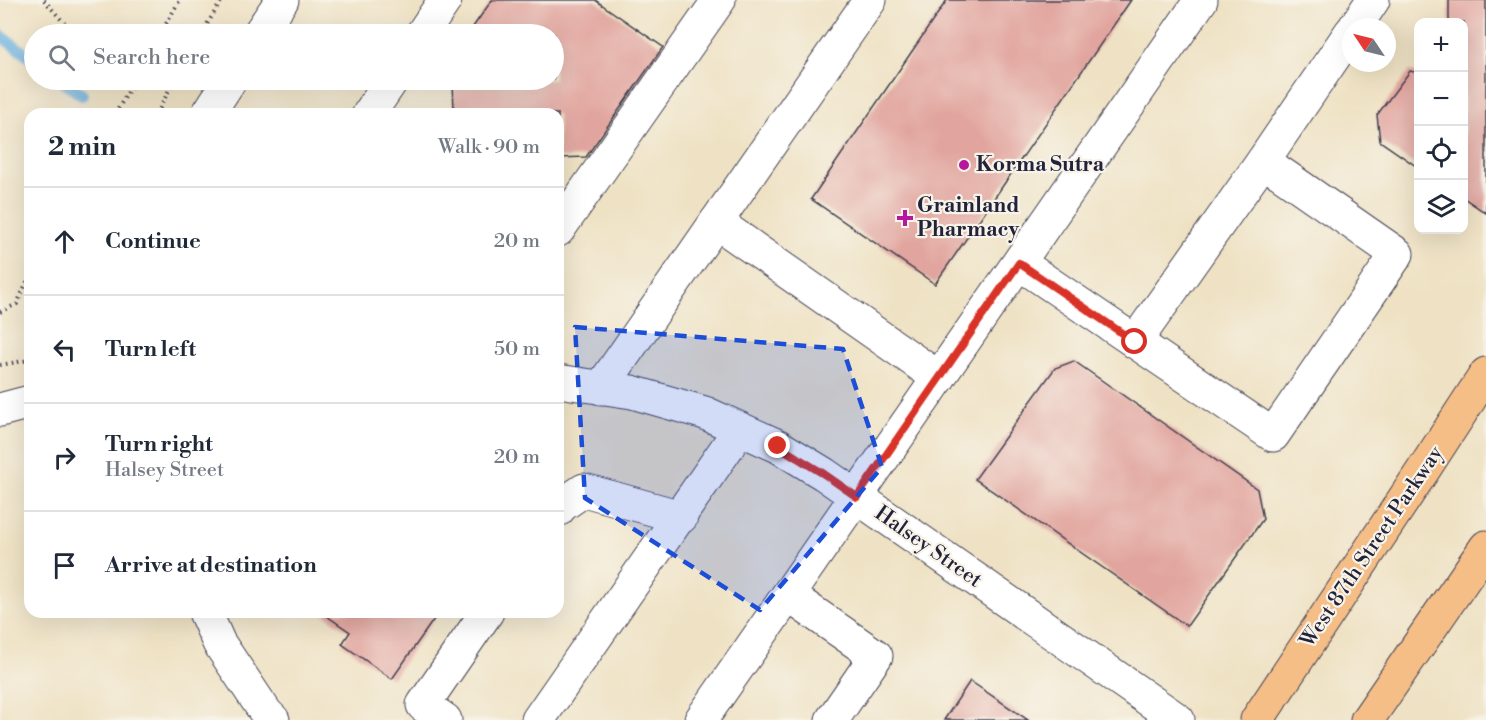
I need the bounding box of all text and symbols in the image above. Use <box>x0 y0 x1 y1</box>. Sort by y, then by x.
north arrow <box>1342 18 1396 72</box>
map controls <box>1414 18 1468 234</box>
button: + <box>1414 18 1468 72</box>
search box <box>24 24 564 90</box>
icon: search <box>45 41 78 74</box>
text: Search here <box>93 44 210 71</box>
button: − <box>1414 72 1468 126</box>
button: locate <box>1414 126 1468 180</box>
text: 2 min <box>48 131 116 163</box>
text: Walk · 90 m <box>438 135 540 160</box>
place label: Korma Sutra <box>976 152 1105 178</box>
marker: Korma Sutra <box>957 158 971 172</box>
button: layers <box>1414 180 1468 234</box>
place label: Grainland Pharmacy <box>917 193 1019 243</box>
marker: Grainland Pharmacy <box>898 211 912 225</box>
icon: ahead <box>48 225 81 258</box>
text: Continue <box>105 228 201 255</box>
text: 20 m <box>494 229 540 254</box>
route start <box>1121 328 1147 354</box>
icon: left <box>48 333 81 366</box>
text: Turn left <box>105 336 196 363</box>
text: 50 m <box>494 337 540 362</box>
text: Turn right <box>105 431 213 458</box>
route end <box>764 432 790 458</box>
icon: right <box>48 441 81 474</box>
street label: West 87th Street Parkway <box>1294 441 1450 654</box>
text: 20 m <box>494 445 540 470</box>
text: Halsey Street <box>105 458 224 483</box>
street label: Halsey Street <box>869 501 987 594</box>
icon: arrive <box>48 549 81 582</box>
text: Arrive at destination <box>105 552 317 579</box>

